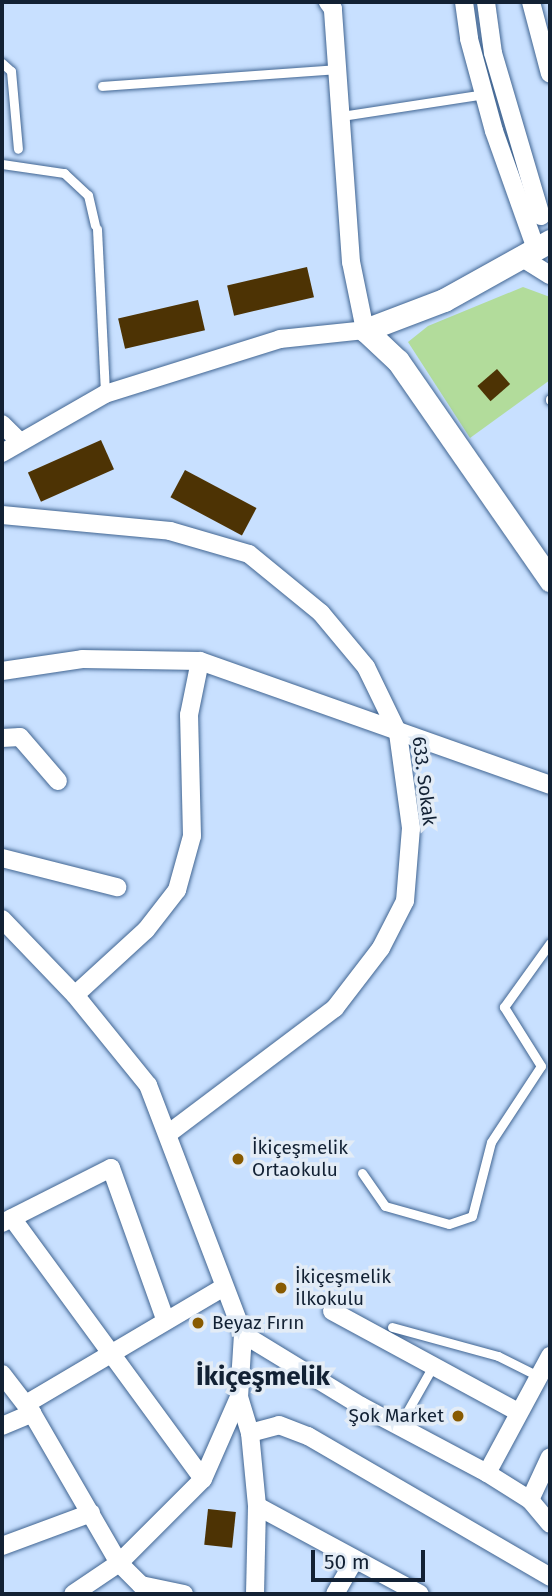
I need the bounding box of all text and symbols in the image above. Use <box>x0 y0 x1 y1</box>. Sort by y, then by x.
street label: 633. Sokak <box>407 735 441 827</box>
place label: İkiçeşmelik Ortaokulu <box>252 1137 348 1181</box>
marker: İkiçeşmelik Ortaokulu <box>230 1151 246 1167</box>
place label: İkiçeşmelik İlkokulu <box>295 1266 391 1310</box>
marker: İkiçeşmelik İlkokulu <box>273 1280 289 1296</box>
place label: Beyaz Fırın <box>212 1312 304 1334</box>
marker: Beyaz Fırın <box>190 1315 206 1331</box>
district label: İkiçeşmelik <box>196 1361 330 1393</box>
place label: Şok Market <box>349 1405 444 1427</box>
marker: Şok Market <box>450 1408 466 1424</box>
scale bar <box>314 1536 428 1580</box>
text: 50 m <box>324 1549 370 1575</box>

